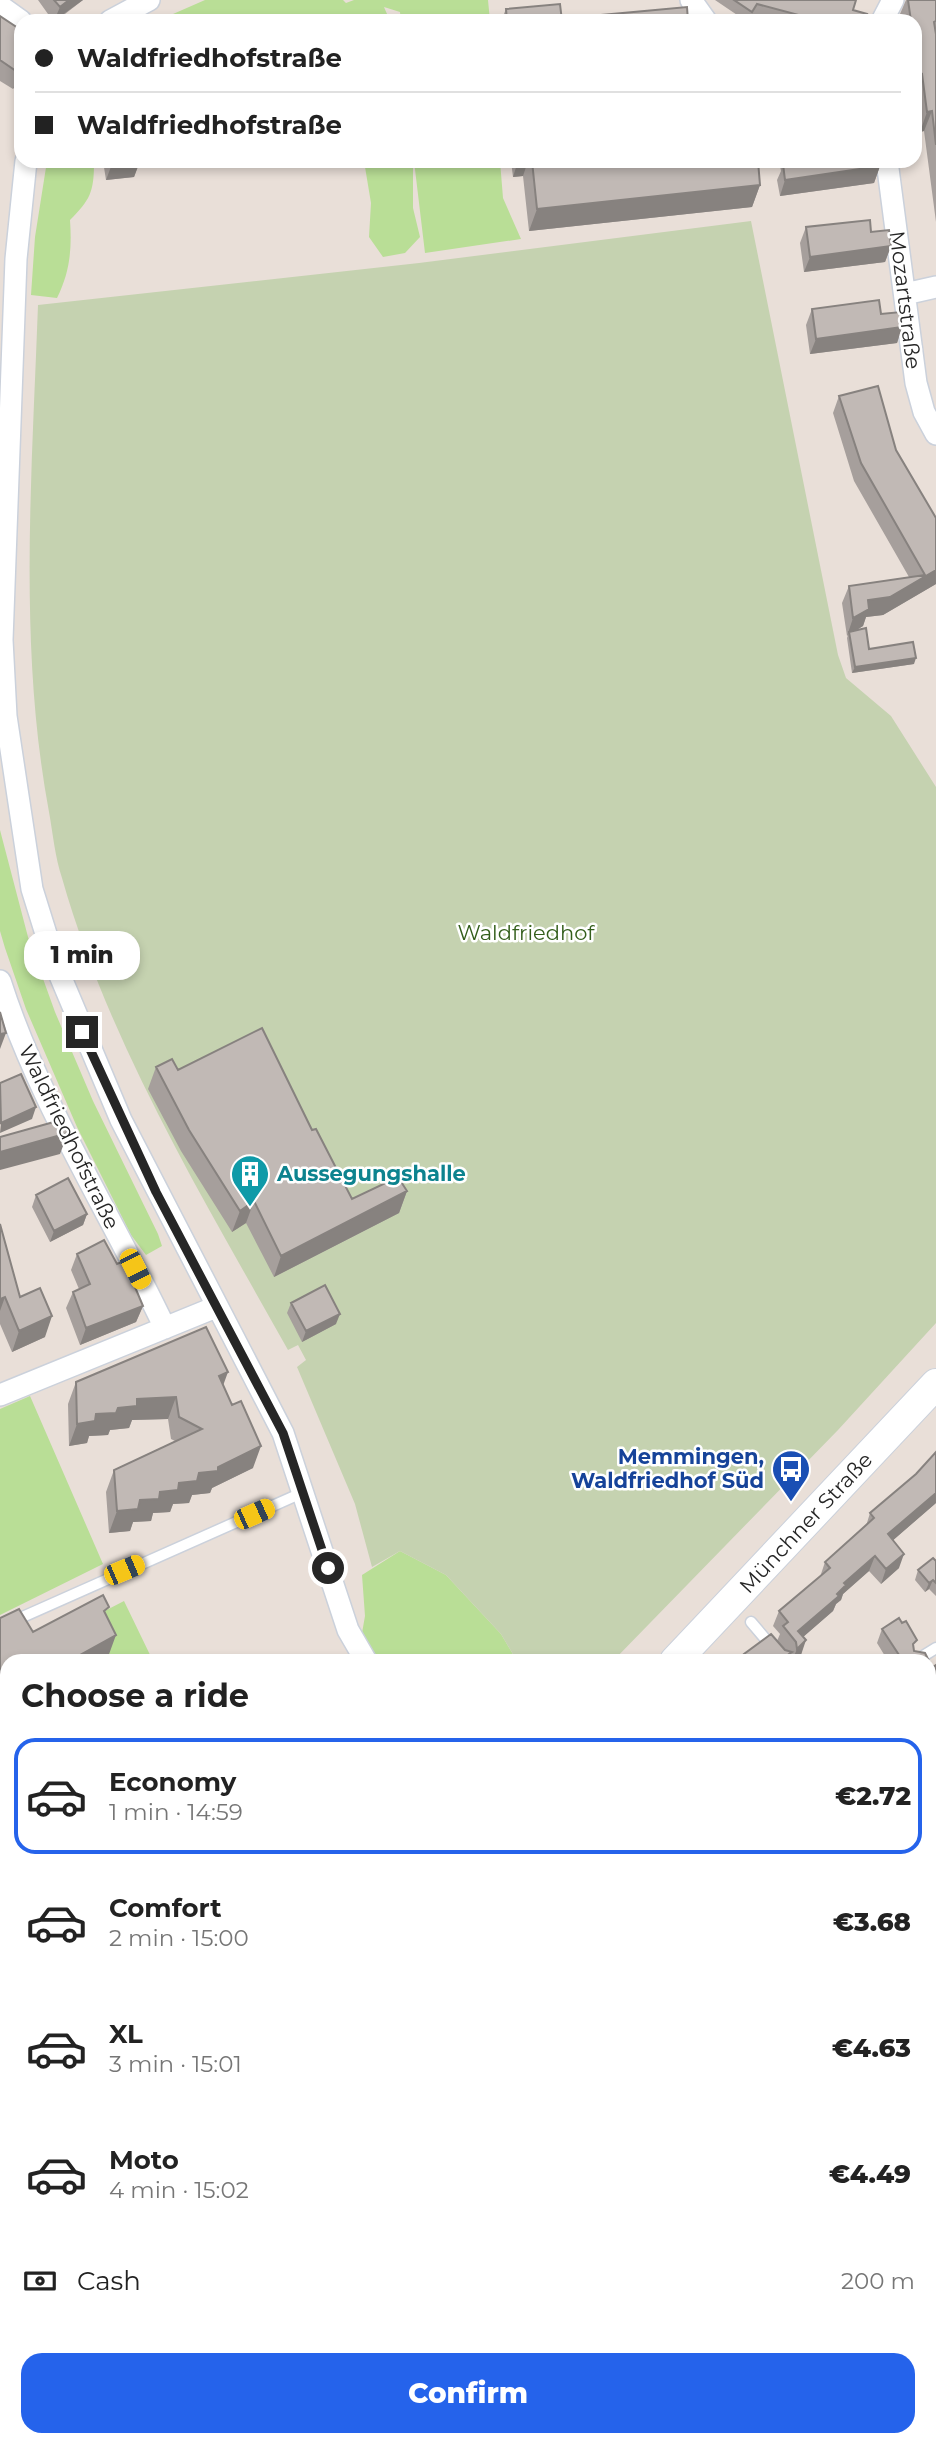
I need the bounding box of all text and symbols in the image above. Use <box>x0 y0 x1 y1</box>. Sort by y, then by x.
text: Waldfriedhofstraße <box>77 42 342 74</box>
text: Waldfriedhofstraße <box>77 109 342 141</box>
street label: Mozartstraße <box>885 229 926 370</box>
park label: Waldfriedhof <box>458 920 595 945</box>
callout: 1 min <box>24 930 140 979</box>
text: 1 min <box>50 941 114 969</box>
route end <box>66 1016 98 1048</box>
street label: Waldfriedhofstraße <box>14 1040 125 1233</box>
building icon: Aussegungshalle <box>229 1153 271 1208</box>
place label: Aussegungshalle <box>276 1161 466 1186</box>
car <box>117 1246 154 1292</box>
place label: Memmingen, Waldfriedhof Süd <box>571 1444 764 1493</box>
street label: Münchner Straße <box>734 1447 877 1598</box>
bus stop icon: Memmingen, Waldfriedhof Süd <box>770 1448 812 1503</box>
car <box>231 1496 278 1532</box>
car <box>101 1552 148 1588</box>
route start <box>312 1552 344 1584</box>
text: Choose a ride <box>21 1676 249 1715</box>
icon: car <box>25 1765 88 1828</box>
text: Economy <box>109 1766 236 1798</box>
text: €2.72 <box>835 1780 911 1812</box>
text: 1 min · 14:59 <box>109 1798 243 1826</box>
icon: car <box>25 1891 88 1954</box>
text: Comfort <box>109 1892 221 1924</box>
text: €3.68 <box>833 1906 911 1938</box>
text: 2 min · 15:00 <box>109 1924 249 1952</box>
icon: car <box>25 2017 88 2080</box>
text: XL <box>109 2018 143 2050</box>
text: €4.63 <box>832 2032 911 2064</box>
text: 3 min · 15:01 <box>109 2050 242 2078</box>
icon: car <box>25 2143 88 2206</box>
text: Moto <box>109 2144 179 2176</box>
text: €4.49 <box>829 2158 911 2190</box>
text: 4 min · 15:02 <box>109 2176 249 2204</box>
icon: cash <box>21 2262 59 2300</box>
text: Cash <box>77 2265 141 2297</box>
text: 200 m <box>841 2267 915 2295</box>
button: Confirm <box>21 2353 915 2433</box>

